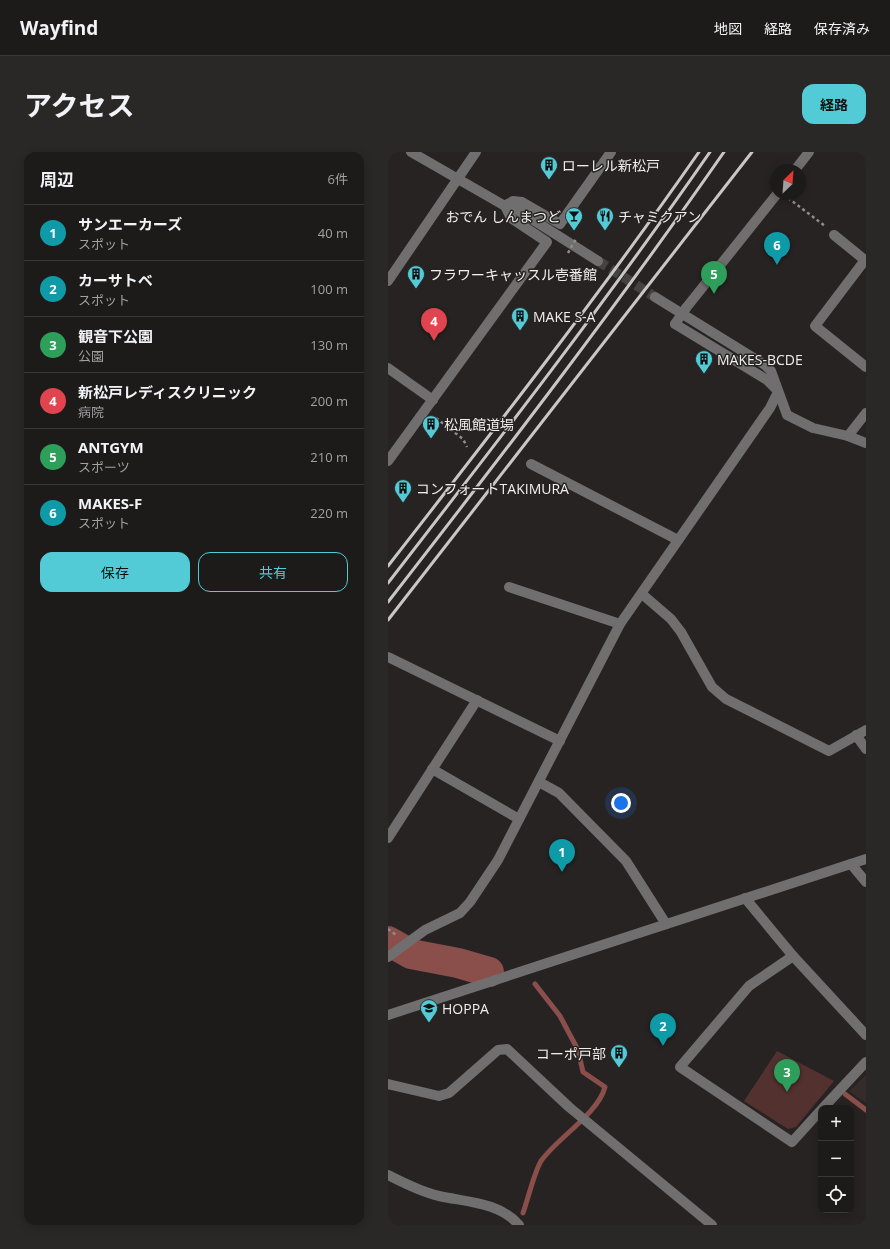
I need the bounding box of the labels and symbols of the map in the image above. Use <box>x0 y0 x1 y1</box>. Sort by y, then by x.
building icon: ローレル新松戸 <box>539 155 559 180</box>
place label: ローレル新松戸 <box>562 156 660 175</box>
north arrow <box>770 164 806 200</box>
bar icon: おでん しんまつど <box>564 206 584 231</box>
restaurant icon: チャミクアン <box>595 206 615 231</box>
place label: おでん しんまつど <box>445 207 561 226</box>
place label: チャミクアン <box>618 207 701 226</box>
pin: 6 <box>764 232 790 265</box>
pin: 5 <box>701 261 727 294</box>
building icon: フラワーキャッスル壱番館 <box>406 264 426 289</box>
place label: フラワーキャッスル壱番館 <box>429 265 597 284</box>
building icon: MAKE S-A <box>510 306 530 331</box>
place label: MAKE S-A <box>533 307 596 326</box>
pin: 4 <box>421 308 447 341</box>
building icon: MAKES-BCDE <box>694 349 714 374</box>
place label: MAKES-BCDE <box>717 350 803 369</box>
building icon: 松風館道場 <box>421 414 441 439</box>
place label: 松風館道場 <box>444 415 514 434</box>
building icon: コンフォートTAKIMURA <box>393 478 413 503</box>
place label: コンフォートTAKIMURA <box>416 479 569 498</box>
your location <box>611 793 631 813</box>
pin: 1 <box>549 839 575 872</box>
school or university icon: HOPPA <box>419 998 439 1023</box>
place label: HOPPA <box>442 999 489 1018</box>
pin: 2 <box>650 1013 676 1046</box>
building icon: コーポ戸部 <box>609 1043 629 1068</box>
place label: コーポ戸部 <box>536 1044 606 1063</box>
pin: 3 <box>774 1059 800 1092</box>

